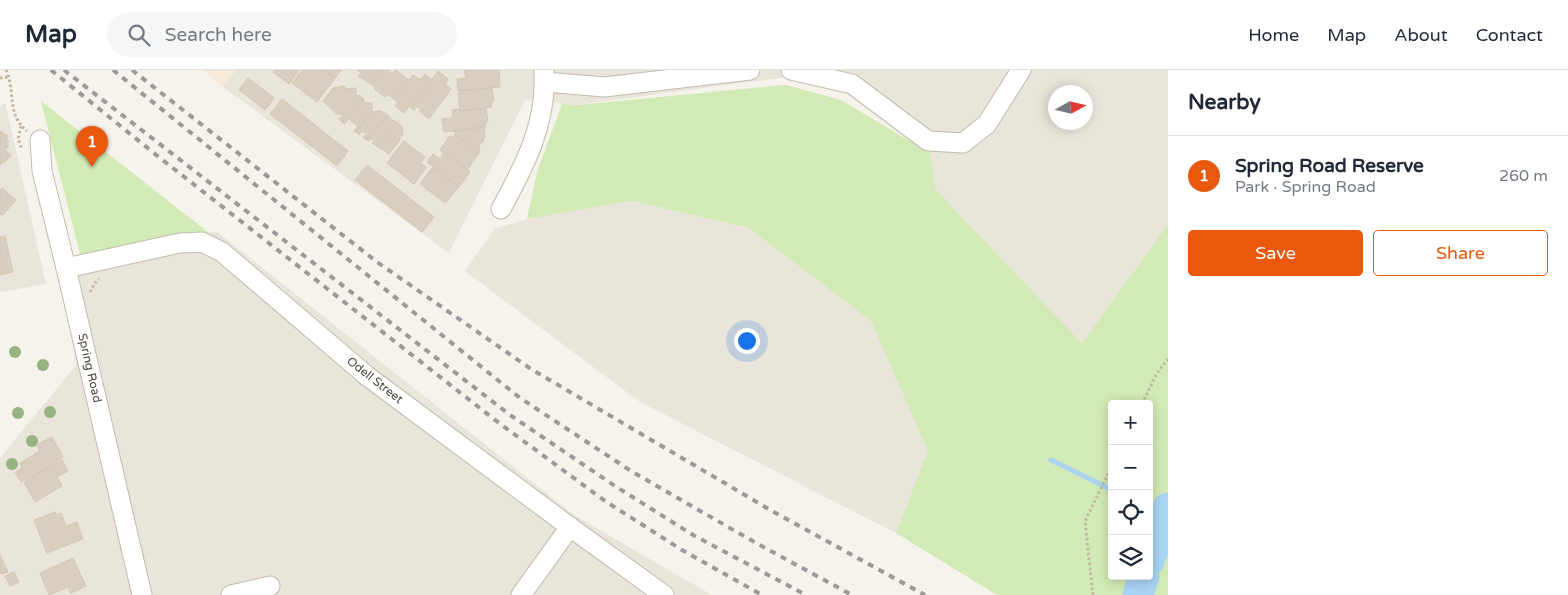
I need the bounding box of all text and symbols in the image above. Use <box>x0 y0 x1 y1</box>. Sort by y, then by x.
search box <box>107 12 457 57</box>
text: Map <box>25 20 77 49</box>
icon: search <box>125 21 153 49</box>
text: Search here <box>165 24 272 46</box>
text: Home <box>1248 24 1299 46</box>
text: Map <box>1327 24 1366 46</box>
text: About <box>1394 24 1448 46</box>
text: Contact <box>1476 24 1543 46</box>
north arrow <box>1048 85 1093 130</box>
text: Nearby <box>1188 90 1261 115</box>
pin: 1 <box>76 126 108 167</box>
text: Spring Road Reserve <box>1235 155 1424 177</box>
text: 1 <box>1199 166 1209 186</box>
text: 260 m <box>1499 166 1548 186</box>
text: Park · Spring Road <box>1235 177 1376 197</box>
button: Save <box>1188 230 1363 276</box>
button: Share <box>1373 230 1548 276</box>
your location <box>734 328 760 354</box>
street label: Spring Road <box>75 332 105 404</box>
street label: Odell Street <box>344 354 406 406</box>
map controls <box>1108 400 1153 580</box>
button: + <box>1108 400 1153 445</box>
button: − <box>1108 445 1153 490</box>
button: locate <box>1108 490 1153 535</box>
button: layers <box>1108 535 1153 580</box>

